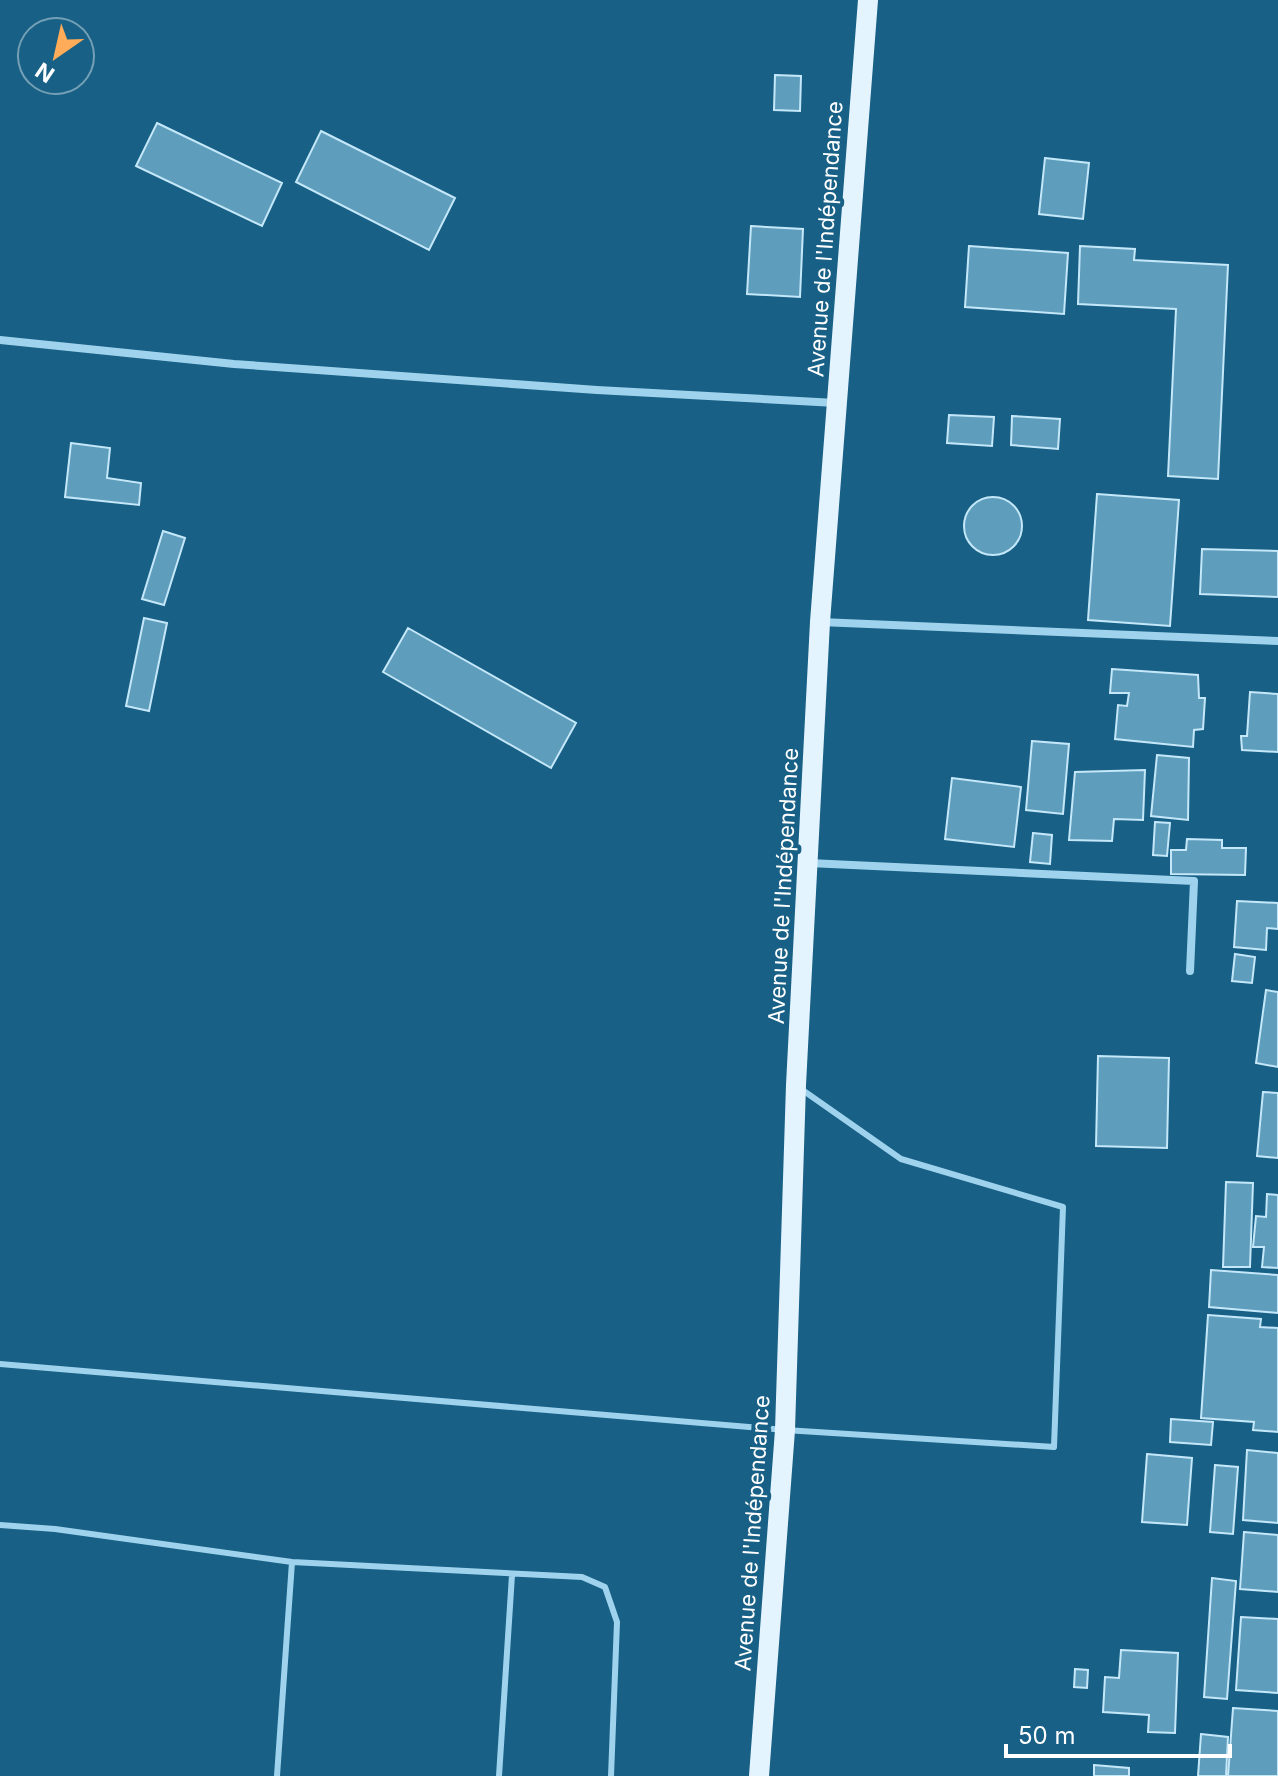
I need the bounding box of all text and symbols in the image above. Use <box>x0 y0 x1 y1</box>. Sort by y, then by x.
north arrow <box>16 16 96 96</box>
text: N <box>31 57 59 88</box>
street label: Avenue de l'Indépendance <box>802 100 848 378</box>
street label: Avenue de l'Indépendance <box>763 747 803 1025</box>
street label: Avenue de l'Indépendance <box>729 1394 775 1672</box>
scale bar <box>1006 1708 1230 1758</box>
text: 50 m <box>1018 1721 1076 1750</box>

